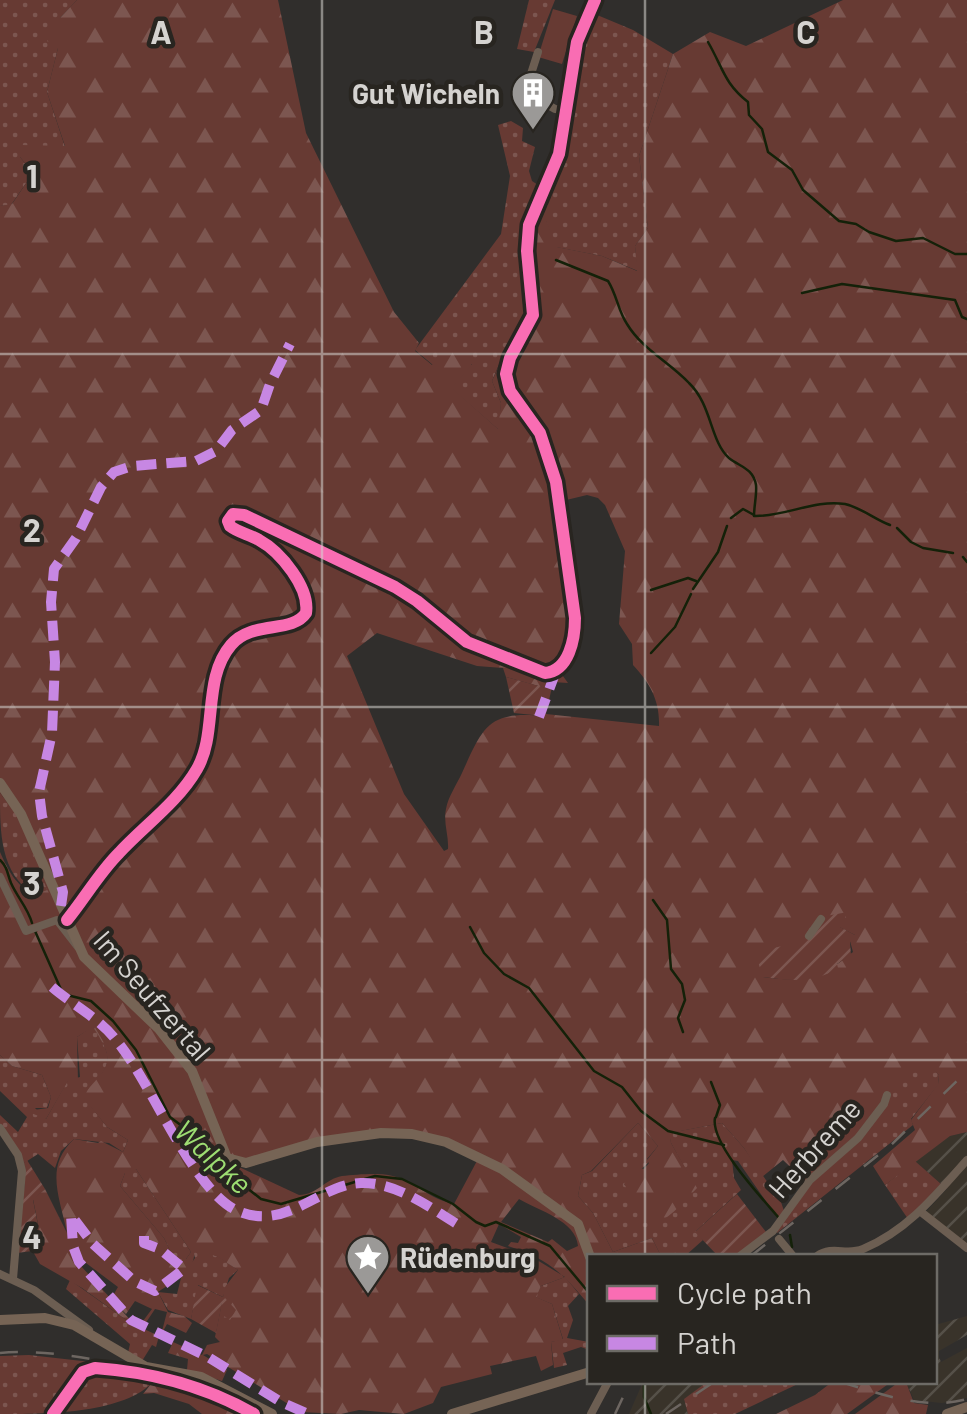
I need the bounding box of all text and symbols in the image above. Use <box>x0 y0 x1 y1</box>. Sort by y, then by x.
text: A <box>150 12 172 50</box>
text: B <box>474 12 494 50</box>
text: C <box>796 12 816 50</box>
building icon: Gut Wicheln <box>510 70 556 131</box>
place label: Gut Wicheln <box>352 76 500 110</box>
text: 1 <box>26 156 38 194</box>
text: 2 <box>23 510 41 548</box>
text: 3 <box>23 863 41 901</box>
street label: Im Seufzertal <box>87 923 219 1067</box>
street label: Herbreme <box>761 1091 867 1205</box>
water label: Walpke <box>168 1111 260 1201</box>
text: 4 <box>22 1217 42 1255</box>
place icon: Rüdenburg <box>345 1234 391 1295</box>
place label: Rüdenburg <box>400 1240 536 1274</box>
legend <box>587 1254 937 1384</box>
text: Cycle path <box>677 1274 812 1310</box>
text: Path <box>677 1324 737 1360</box>

